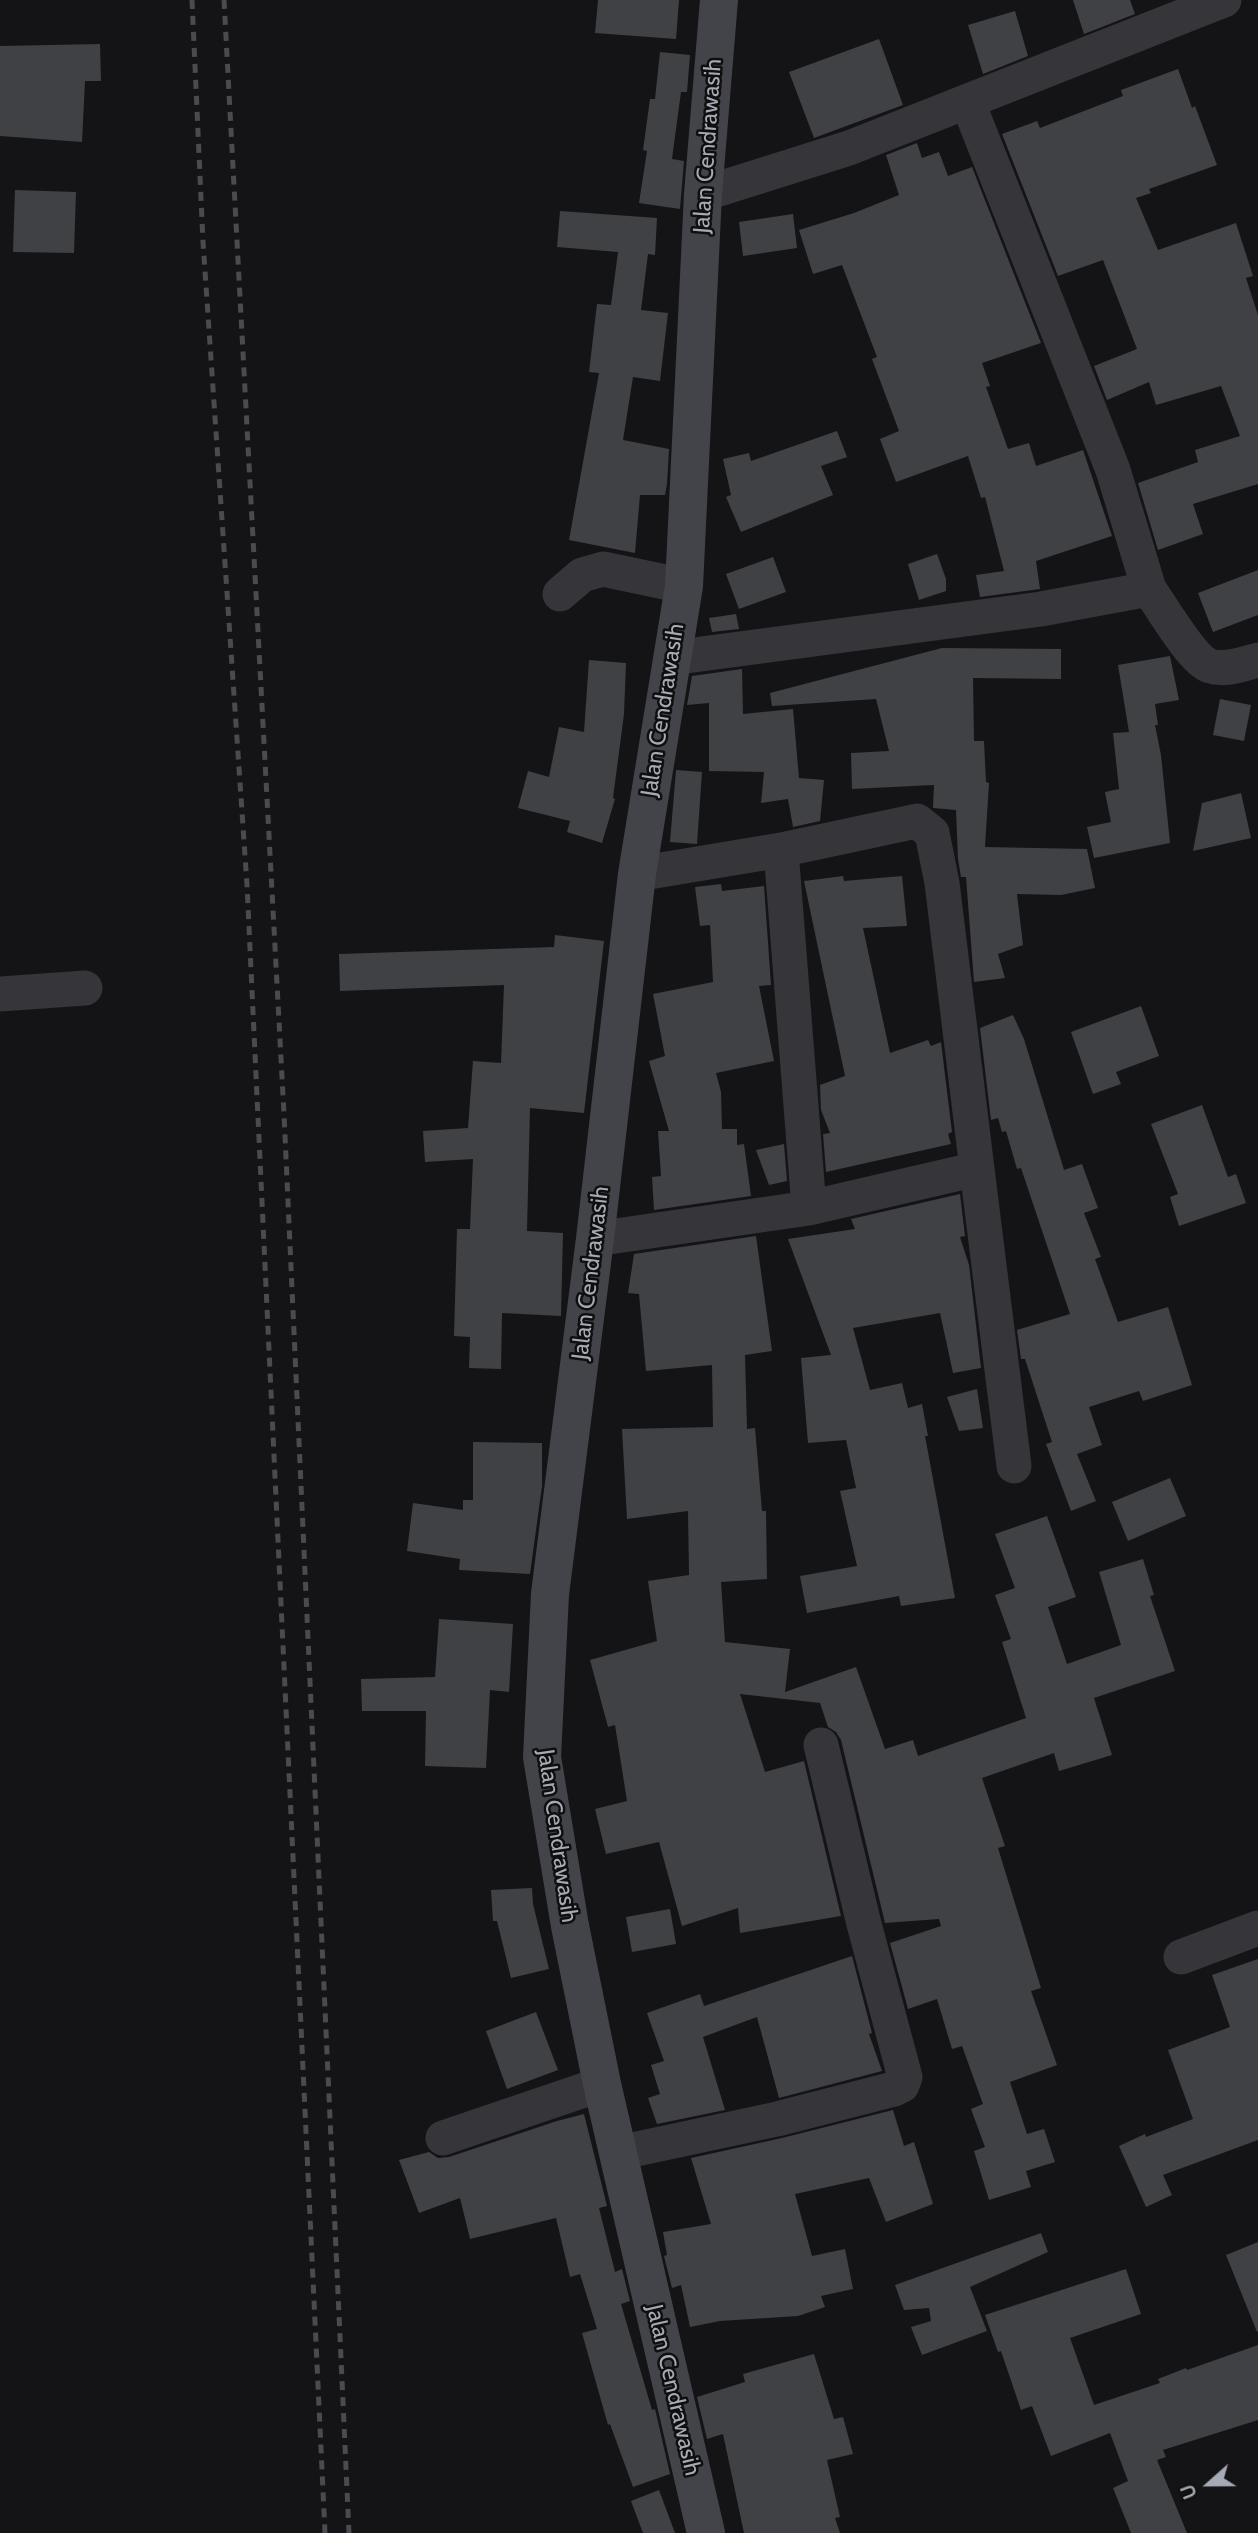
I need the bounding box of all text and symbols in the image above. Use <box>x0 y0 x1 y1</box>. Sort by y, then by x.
street label: Jalan Cendrawasih <box>688 58 728 234</box>
street label: Jalan Cendrawasih <box>636 622 690 798</box>
street label: Jalan Cendrawasih <box>567 1185 615 1361</box>
street label: Jalan Cendrawasih <box>531 1748 583 1924</box>
street label: Jalan Cendrawasih <box>640 2302 706 2478</box>
north arrow <box>1174 2449 1244 2519</box>
text: U <box>1176 2481 1202 2502</box>

